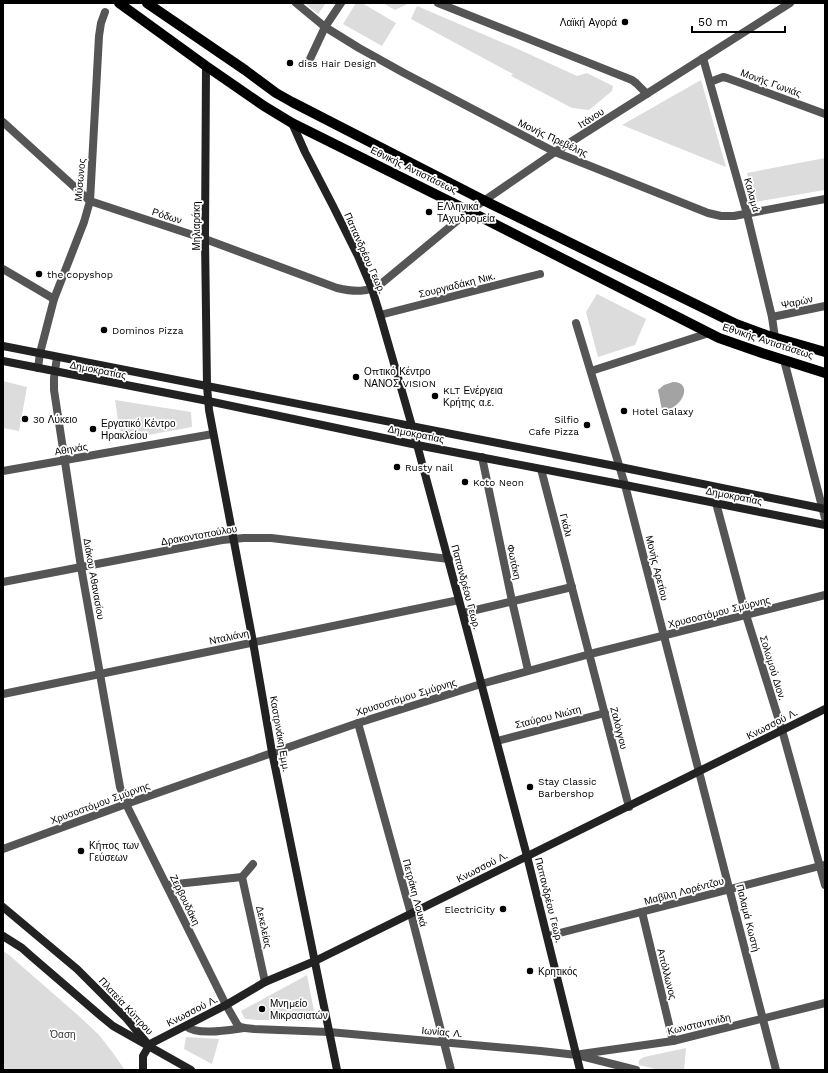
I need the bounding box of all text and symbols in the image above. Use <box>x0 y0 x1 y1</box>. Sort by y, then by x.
scale bar <box>692 8 785 34</box>
text: 50 m <box>698 15 728 29</box>
place label: Λαϊκή Αγορά <box>560 17 617 28</box>
marker: Λαϊκή Αγορά <box>620 17 630 27</box>
marker: diss Hair Design <box>285 58 295 68</box>
place label: diss Hair Design <box>298 58 376 69</box>
street label: Μονής Γωνιάς <box>739 67 803 99</box>
street label: Ιτάνου <box>576 106 606 130</box>
street label: Μονής Πρεβέλης <box>516 117 590 159</box>
street label: Εθνικής Αντιστάσεως <box>369 144 459 196</box>
street label: Μύσωνος <box>73 158 87 202</box>
street label: Καλαμά <box>742 177 762 214</box>
place label: ΕΛληνικά ΤΑχυδρομεία <box>437 201 495 224</box>
street label: Μηλιαράκη <box>191 202 202 250</box>
street label: Ρόδων <box>151 206 183 226</box>
marker: ΕΛληνικά ΤΑχυδρομεία <box>424 207 434 217</box>
street label: Παπανδρέου Γεωρ. <box>342 211 388 295</box>
marker: the copyshop <box>34 269 44 279</box>
place label: the copyshop <box>47 269 113 280</box>
street label: Σουργιαδάκη Νικ. <box>418 270 496 300</box>
street label: Ψαρών <box>780 293 814 311</box>
street label: Εθνικής Αντιστάσεως <box>721 321 815 361</box>
marker: Dominos Pizza <box>99 325 109 335</box>
place label: Dominos Pizza <box>112 325 184 336</box>
street label: Δημοκρατίας <box>69 359 127 381</box>
place label: Οπτικό Κέντρο ΝΑΝΟΣ VISION <box>364 366 436 389</box>
marker: Οπτικό Κέντρο ΝΑΝΟΣ VISION <box>351 372 361 382</box>
place label: KLT Ενέργεια Κρήτης α.ε. <box>443 385 503 408</box>
marker: KLT Ενέργεια Κρήτης α.ε. <box>430 391 440 401</box>
marker: Hotel Galaxy <box>619 406 629 416</box>
place label: Hotel Galaxy <box>632 406 694 417</box>
marker: 3ο Λύκειο <box>20 414 30 424</box>
place label: 3ο Λύκειο <box>33 414 78 425</box>
place label: Silfio Cafe Pizza <box>528 414 579 437</box>
place label: Εργατικό Κέντρο Ηρακλείου <box>101 418 176 441</box>
marker: Silfio Cafe Pizza <box>582 420 592 430</box>
street label: Δημοκρατίας <box>387 423 445 445</box>
marker: Εργατικό Κέντρο Ηρακλείου <box>88 424 98 434</box>
street label: Αθηνάς <box>54 441 89 457</box>
marker: Rusty nail <box>392 462 402 472</box>
place label: Rusty nail <box>405 462 453 473</box>
marker: Koto Neon <box>460 477 470 487</box>
place label: Koto Neon <box>473 477 524 488</box>
street label: Δημοκρατίας <box>705 485 763 507</box>
street label: Γκάλι <box>558 512 574 538</box>
street label: Δρακοντοπούλου <box>160 523 238 547</box>
street label: Μονής Αρετίου <box>644 534 670 602</box>
street label: Διάκου Αθανασίου <box>81 538 107 620</box>
street label: Παπανδρέου Γεωρ. <box>449 543 483 631</box>
street label: Φωτάκη <box>505 543 523 581</box>
street label: Χρυσοστόμου Σμύρνης <box>667 594 771 630</box>
street label: Νταλιάνη <box>208 627 250 647</box>
street label: Σολωμού Διον. <box>758 634 788 702</box>
street label: Χρυσοστόμου Σμύρνης <box>354 676 458 718</box>
street label: Καστρινάκη Εμμ. <box>268 695 292 773</box>
street label: Σταύρου Νιώτη <box>514 703 582 731</box>
street label: Ζαλόγγου <box>608 706 630 750</box>
street label: Κνωσσού Λ. <box>745 706 799 742</box>
place label: Stay Classic Barbershop <box>538 776 597 799</box>
street label: Χρυσοστόμου Σμύρνης <box>49 780 151 826</box>
marker: Stay Classic Barbershop <box>525 782 535 792</box>
place label: Κήπος των Γεύσεων <box>89 840 139 863</box>
marker: Κήπος των Γεύσεων <box>76 846 86 856</box>
street label: Κνωσσού Λ. <box>455 849 509 885</box>
street label: Παπανδρέου Γεωρ. <box>533 856 565 944</box>
street label: Πετράκη Λουκά <box>401 858 429 928</box>
street label: Ζερβουδάκη <box>168 873 202 927</box>
street label: Μαβίλη Λορέντζου <box>643 875 725 908</box>
street label: Παλαμά Κωστή <box>734 883 762 953</box>
place label: ElectriCity <box>444 904 496 915</box>
marker: ElectriCity <box>498 904 508 914</box>
street label: Δεκελείας <box>254 905 274 949</box>
street label: Απόλλωνος <box>655 947 679 1001</box>
marker: Κρητικός <box>525 966 535 976</box>
place label: Κρητικός <box>538 966 578 977</box>
street label: Πλατεία Κύπρου <box>97 975 155 1037</box>
street label: Κνωσσού Λ. <box>165 993 219 1029</box>
place label: Μνημείο Μικρασιατών <box>270 998 328 1021</box>
marker: Μνημείο Μικρασιατών <box>257 1004 267 1014</box>
street label: Κωνσταντινίδη <box>666 1011 732 1037</box>
street label: Ιωνίας Λ. <box>421 1025 463 1039</box>
park label: Όαση <box>49 1029 76 1040</box>

